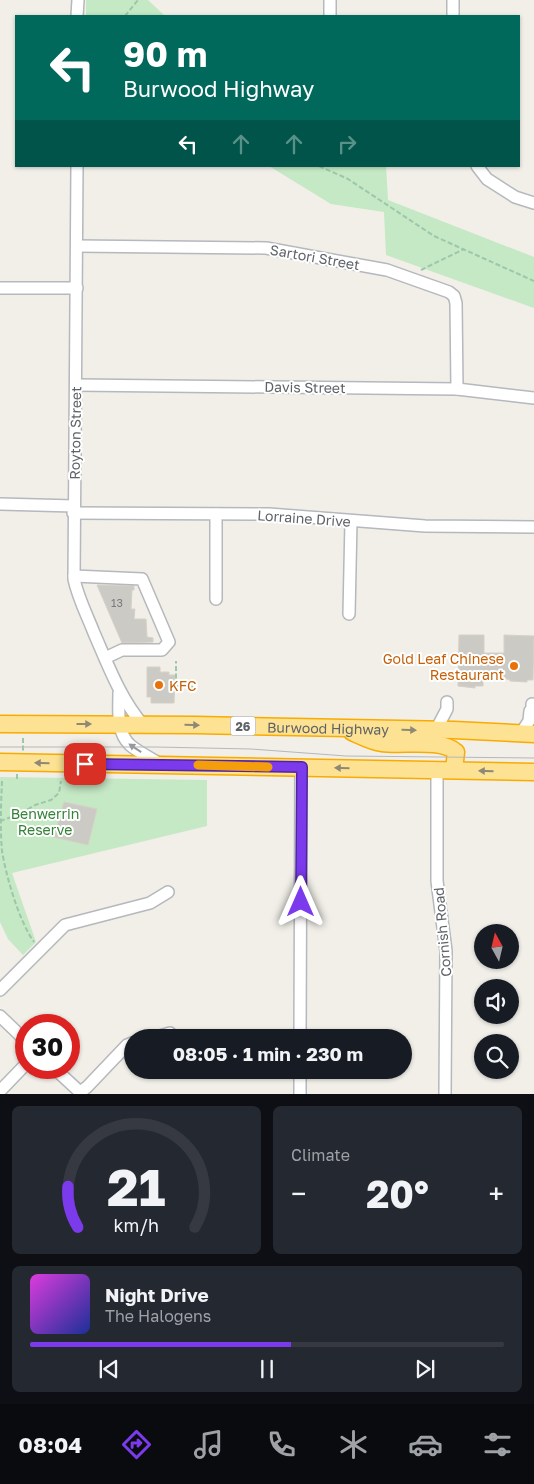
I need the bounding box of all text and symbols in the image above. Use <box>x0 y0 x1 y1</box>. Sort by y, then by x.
text: 90 m <box>123 33 207 75</box>
icon: left <box>40 35 105 100</box>
text: Burwood Highway <box>123 75 314 102</box>
icon: left <box>174 130 202 158</box>
icon: ahead <box>227 130 255 158</box>
icon: ahead <box>280 130 308 158</box>
icon: right <box>333 130 361 158</box>
street label: Sartori Street <box>269 241 361 273</box>
street label: Davis Street <box>264 378 346 396</box>
street label: Royton Street <box>66 386 84 480</box>
street label: Lorraine Drive <box>257 506 351 530</box>
house number: 13 <box>111 596 123 609</box>
place label: Gold Leaf Chinese Restaurant <box>383 650 504 683</box>
marker: Gold Leaf Chinese Restaurant <box>508 660 520 672</box>
place label: KFC <box>169 677 196 694</box>
marker: KFC <box>153 679 165 691</box>
road number: 26 <box>230 716 256 736</box>
street label: Burwood Highway <box>267 718 389 737</box>
one-way arrow <box>76 720 92 728</box>
one-way arrow <box>184 721 200 729</box>
one-way arrow <box>401 726 417 734</box>
pin <box>64 743 106 785</box>
one-way arrow <box>129 743 142 753</box>
icon: arrive <box>71 750 99 778</box>
one-way arrow <box>34 759 50 767</box>
one-way arrow <box>334 764 350 772</box>
one-way arrow <box>477 766 493 774</box>
park label: Benwerrin Reserve <box>11 805 79 838</box>
position arrow <box>274 875 326 927</box>
street label: Cornish Road <box>430 887 454 977</box>
north arrow <box>474 924 519 969</box>
map controls <box>474 924 519 1079</box>
button: sound <box>474 979 519 1024</box>
speed limit sign: 30 <box>15 1014 80 1079</box>
button: search <box>474 1034 519 1079</box>
text: 08:05 · 1 min · 230 m <box>173 1042 363 1065</box>
text: Climate <box>291 1145 350 1165</box>
text: 21 <box>107 1155 166 1217</box>
text: 20° <box>366 1171 429 1216</box>
text: − <box>291 1177 306 1210</box>
text: + <box>489 1177 504 1210</box>
text: km/h <box>114 1214 159 1236</box>
text: Night Drive <box>105 1283 209 1306</box>
text: The Halogens <box>105 1306 211 1326</box>
icon: previous <box>95 1355 123 1383</box>
icon: pause <box>253 1355 281 1383</box>
icon: next <box>411 1355 439 1383</box>
icon: directions <box>119 1427 154 1462</box>
icon: music <box>191 1427 226 1462</box>
icon: phone <box>264 1427 299 1462</box>
icon: climate <box>336 1427 371 1462</box>
icon: car <box>408 1427 443 1462</box>
icon: filters <box>480 1427 515 1462</box>
text: 08:04 <box>19 1431 82 1458</box>

